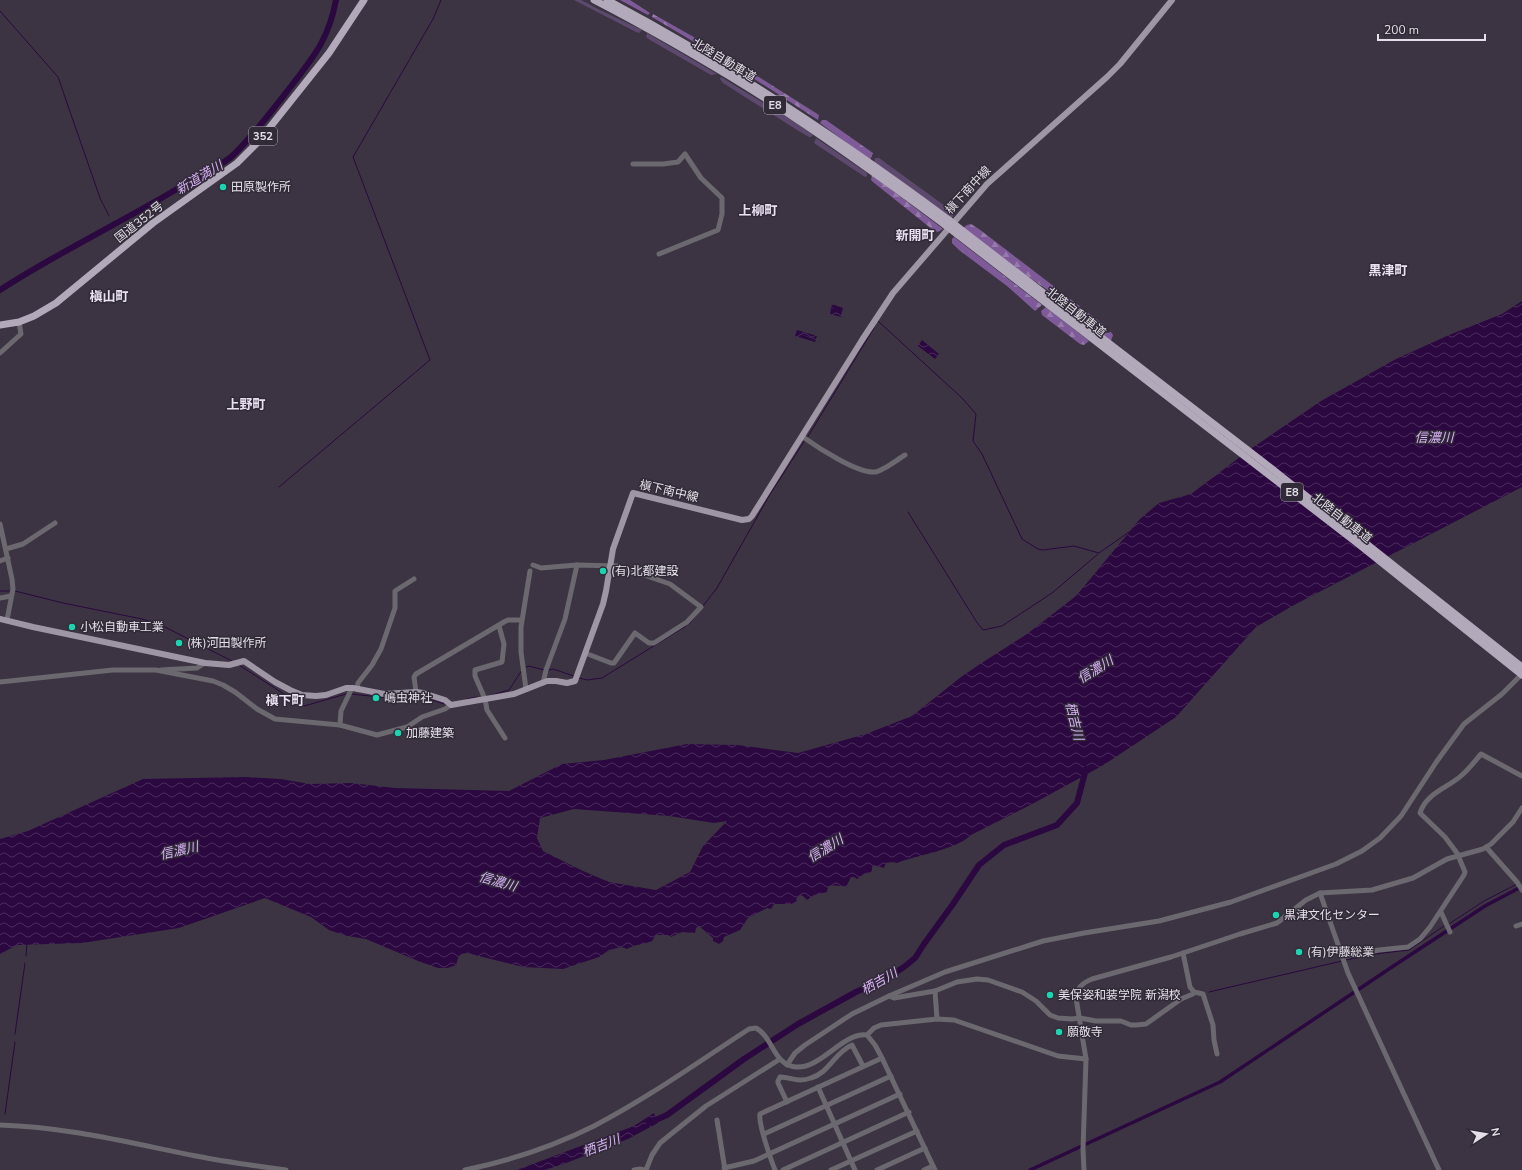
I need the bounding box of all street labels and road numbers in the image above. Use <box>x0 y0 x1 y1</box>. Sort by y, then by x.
street label: 北陸自動車道 <box>689 35 759 85</box>
road number: E8 <box>764 96 786 114</box>
road number: 352 <box>249 127 277 145</box>
street label: 槇下南中線 <box>942 163 994 217</box>
street label: 国道352号 <box>111 198 167 246</box>
street label: 北陸自動車道 <box>1043 284 1109 340</box>
street label: 槇下南中線 <box>638 476 700 506</box>
road number: E8 <box>1281 483 1303 501</box>
street label: 北陸自動車道 <box>1309 490 1375 546</box>

